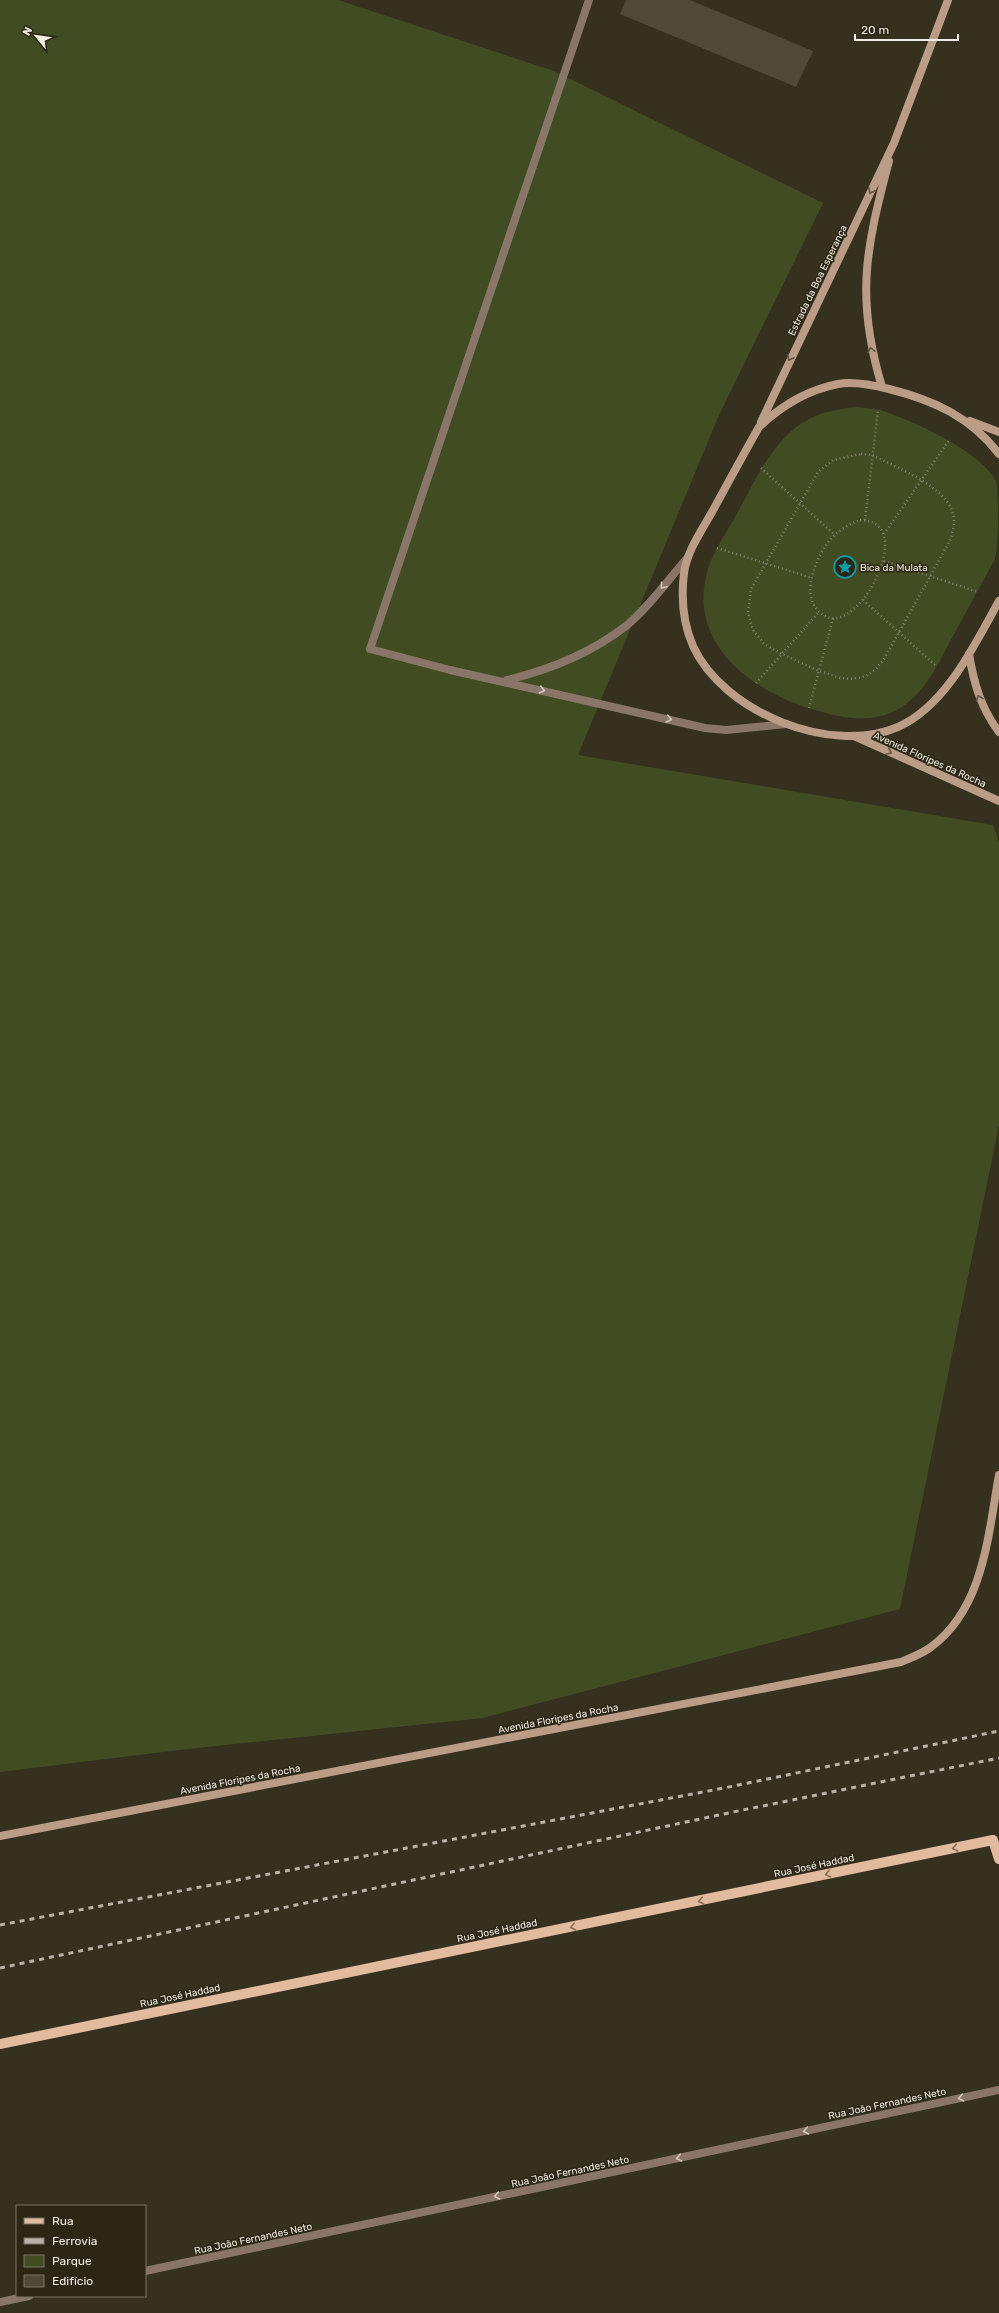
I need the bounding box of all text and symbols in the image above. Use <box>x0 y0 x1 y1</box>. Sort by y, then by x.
north arrow <box>16 16 56 56</box>
scale bar <box>855 16 958 42</box>
text: 20 m <box>861 23 889 37</box>
text: N <box>20 25 35 38</box>
one-way arrow <box>868 186 876 194</box>
street label: Estrada da Boa Esperança <box>786 223 850 338</box>
one-way arrow <box>868 347 876 353</box>
one-way arrow <box>787 354 795 362</box>
place icon: Bica da Mulata <box>832 554 858 580</box>
place label: Bica da Mulata <box>860 562 928 574</box>
one-way arrow <box>661 582 668 589</box>
one-way arrow <box>539 685 545 693</box>
one-way arrow <box>976 695 984 702</box>
one-way arrow <box>665 715 672 723</box>
street label: Avenida Floripes da Rocha <box>871 730 988 790</box>
one-way arrow <box>885 747 893 755</box>
street label: Avenida Floripes da Rocha <box>497 1701 619 1737</box>
street label: Avenida Floripes da Rocha <box>179 1762 301 1798</box>
one-way arrow <box>952 1844 958 1852</box>
street label: Rua José Haddad <box>773 1852 856 1880</box>
one-way arrow <box>825 1870 831 1878</box>
one-way arrow <box>697 1896 704 1904</box>
street label: Rua José Haddad <box>456 1917 539 1945</box>
one-way arrow <box>570 1922 576 1930</box>
street label: Rua José Haddad <box>139 1982 222 2010</box>
street label: Rua João Fernandes Neto <box>827 2086 948 2122</box>
one-way arrow <box>958 2093 964 2101</box>
one-way arrow <box>803 2126 809 2134</box>
one-way arrow <box>676 2153 682 2161</box>
street label: Rua João Fernandes Neto <box>510 2154 631 2190</box>
one-way arrow <box>494 2192 500 2200</box>
legend <box>16 2205 146 2297</box>
text: Rua <box>52 2214 74 2228</box>
street label: Rua João Fernandes Neto <box>193 2221 314 2257</box>
text: Ferrovia <box>52 2234 97 2248</box>
text: Parque <box>52 2254 92 2268</box>
text: Edifício <box>52 2274 93 2288</box>

